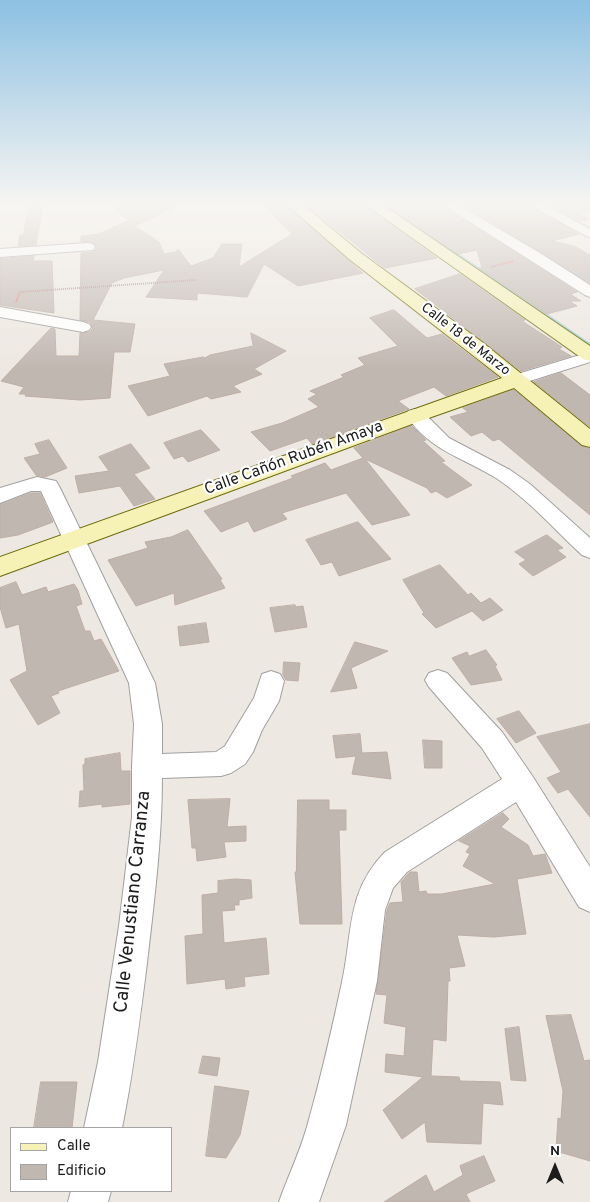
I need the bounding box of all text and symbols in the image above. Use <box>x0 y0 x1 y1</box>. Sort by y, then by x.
street label: Calle 18 de Marzo <box>417 300 513 380</box>
street label: Calle Cañón Rubén Amaya <box>202 418 386 500</box>
street label: Calle Venustiano Carranza <box>111 790 157 1014</box>
legend <box>10 1127 172 1192</box>
text: Calle <box>57 1137 91 1156</box>
north arrow <box>530 1142 580 1192</box>
text: N <box>550 1143 560 1160</box>
text: Edificio <box>57 1162 106 1181</box>

